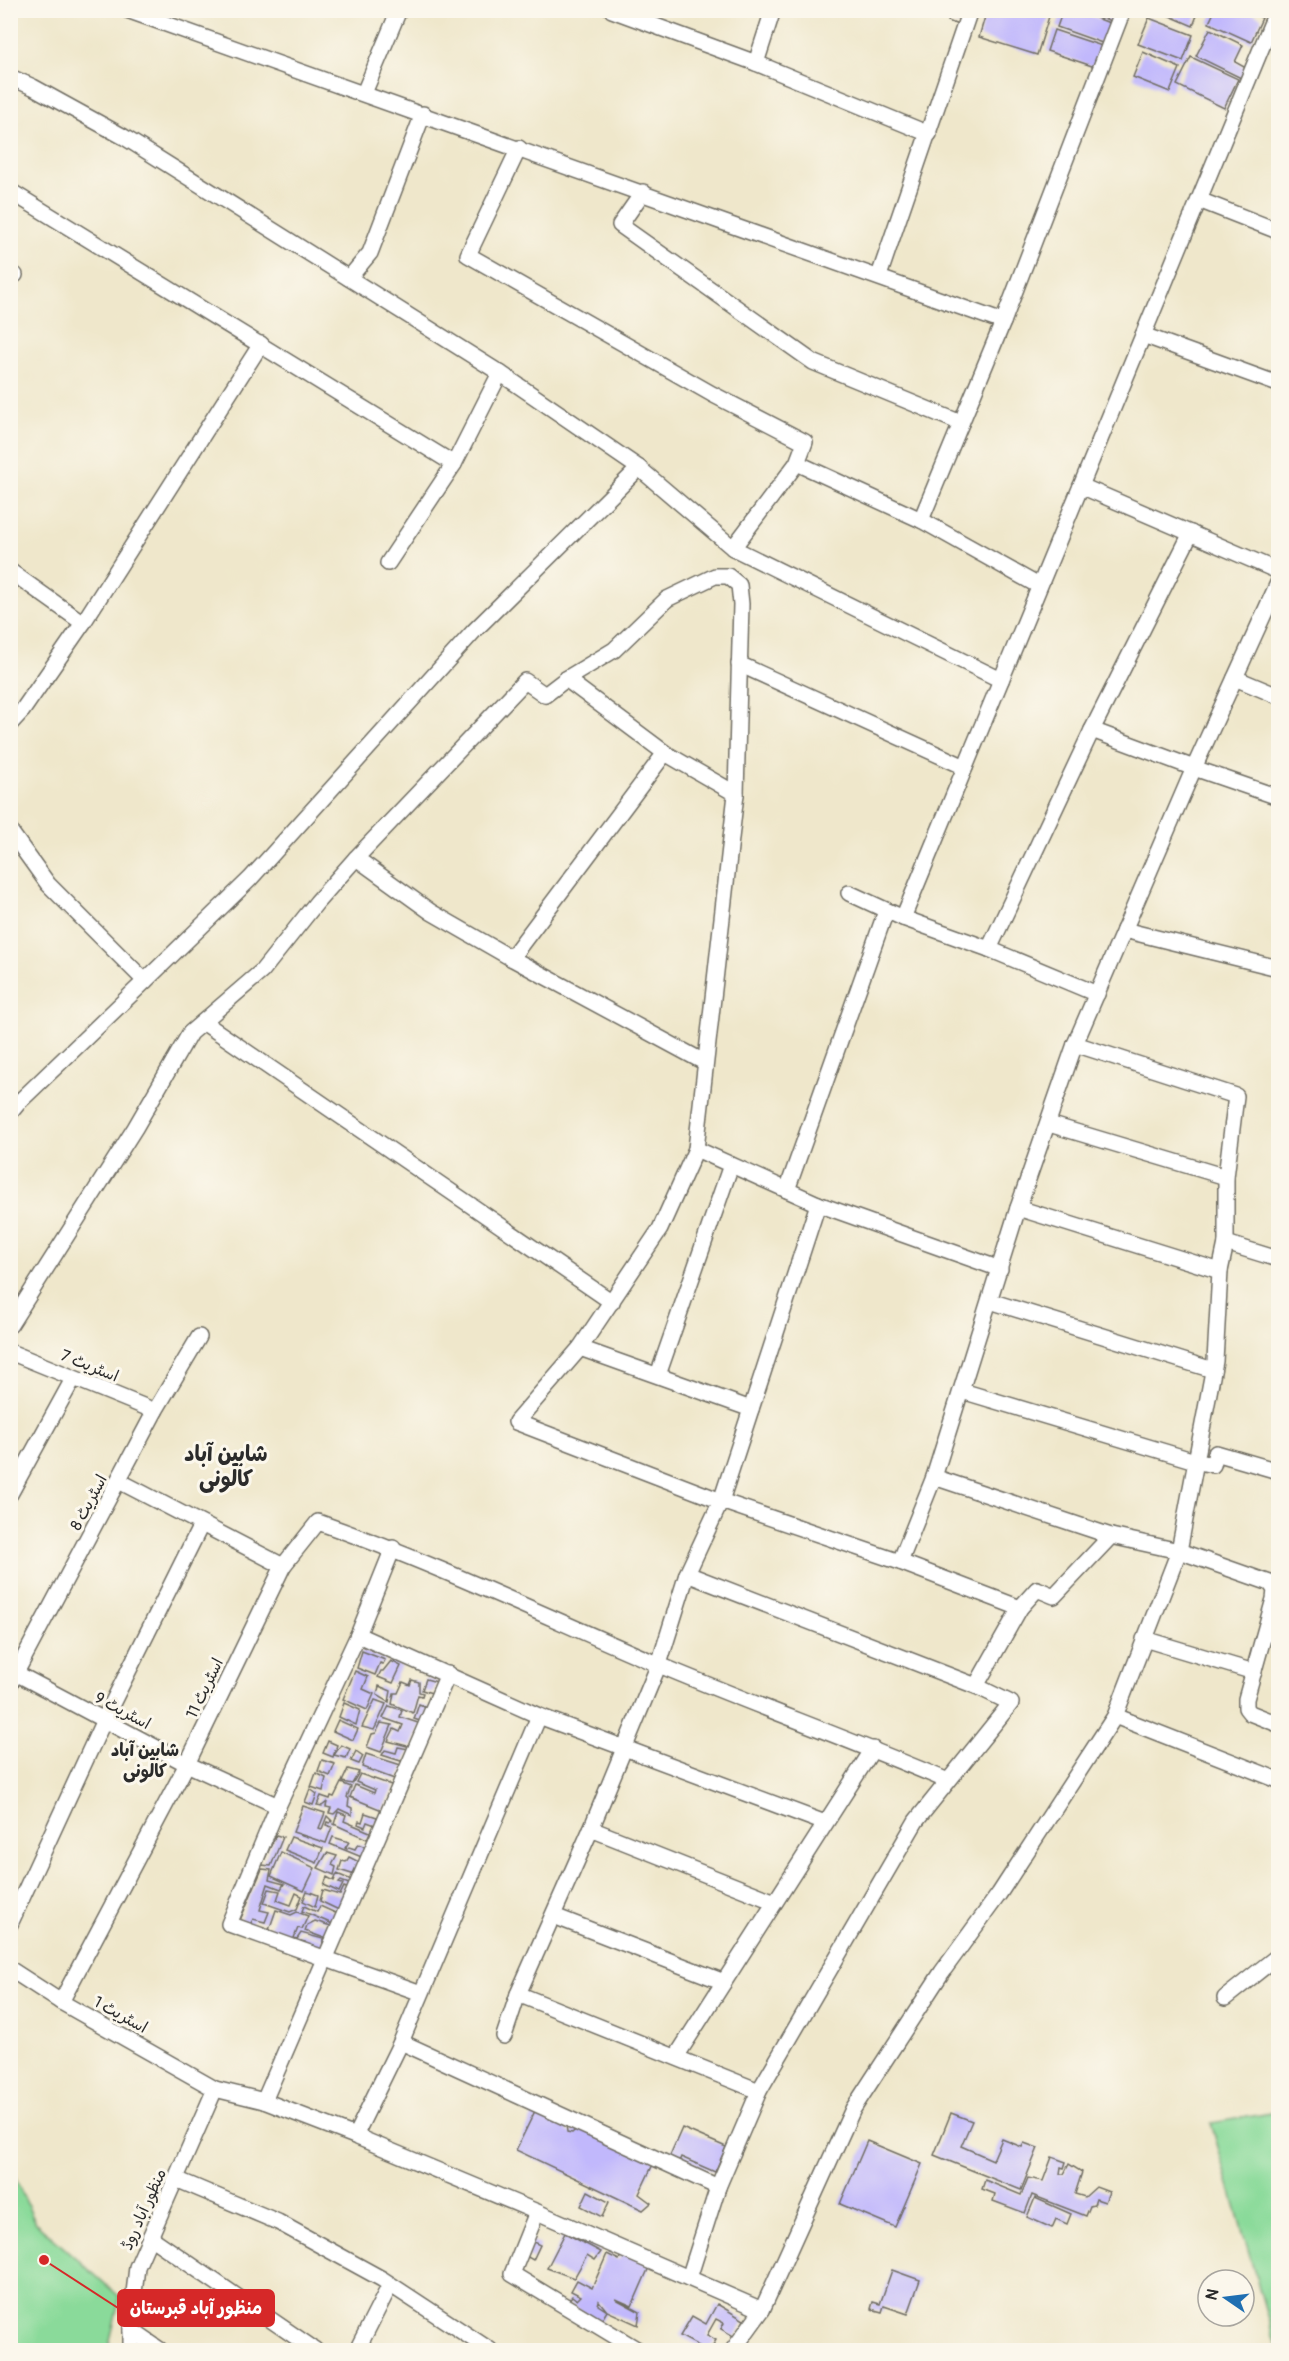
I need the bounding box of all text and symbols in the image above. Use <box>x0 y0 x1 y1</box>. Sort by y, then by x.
street label: اسٹریٹ 7 <box>58 1345 122 1387</box>
district label: شاہین آباد کالونی <box>184 1440 268 1493</box>
street label: اسٹریٹ 8 <box>66 1471 112 1534</box>
street label: اسٹریٹ 11 <box>182 1655 228 1722</box>
street label: اسٹریٹ 9 <box>91 1688 154 1734</box>
district label: شاہین آباد کالونی <box>111 1739 179 1783</box>
street label: اسٹریٹ 1 <box>90 1992 151 2038</box>
street label: منظور آباد روڈ <box>117 2166 171 2253</box>
north arrow <box>1196 2268 1256 2328</box>
text: N <box>1201 2287 1223 2302</box>
callout: منظور آباد قبرستان <box>118 2290 274 2326</box>
text: منظور آباد قبرستان <box>130 2297 262 2320</box>

